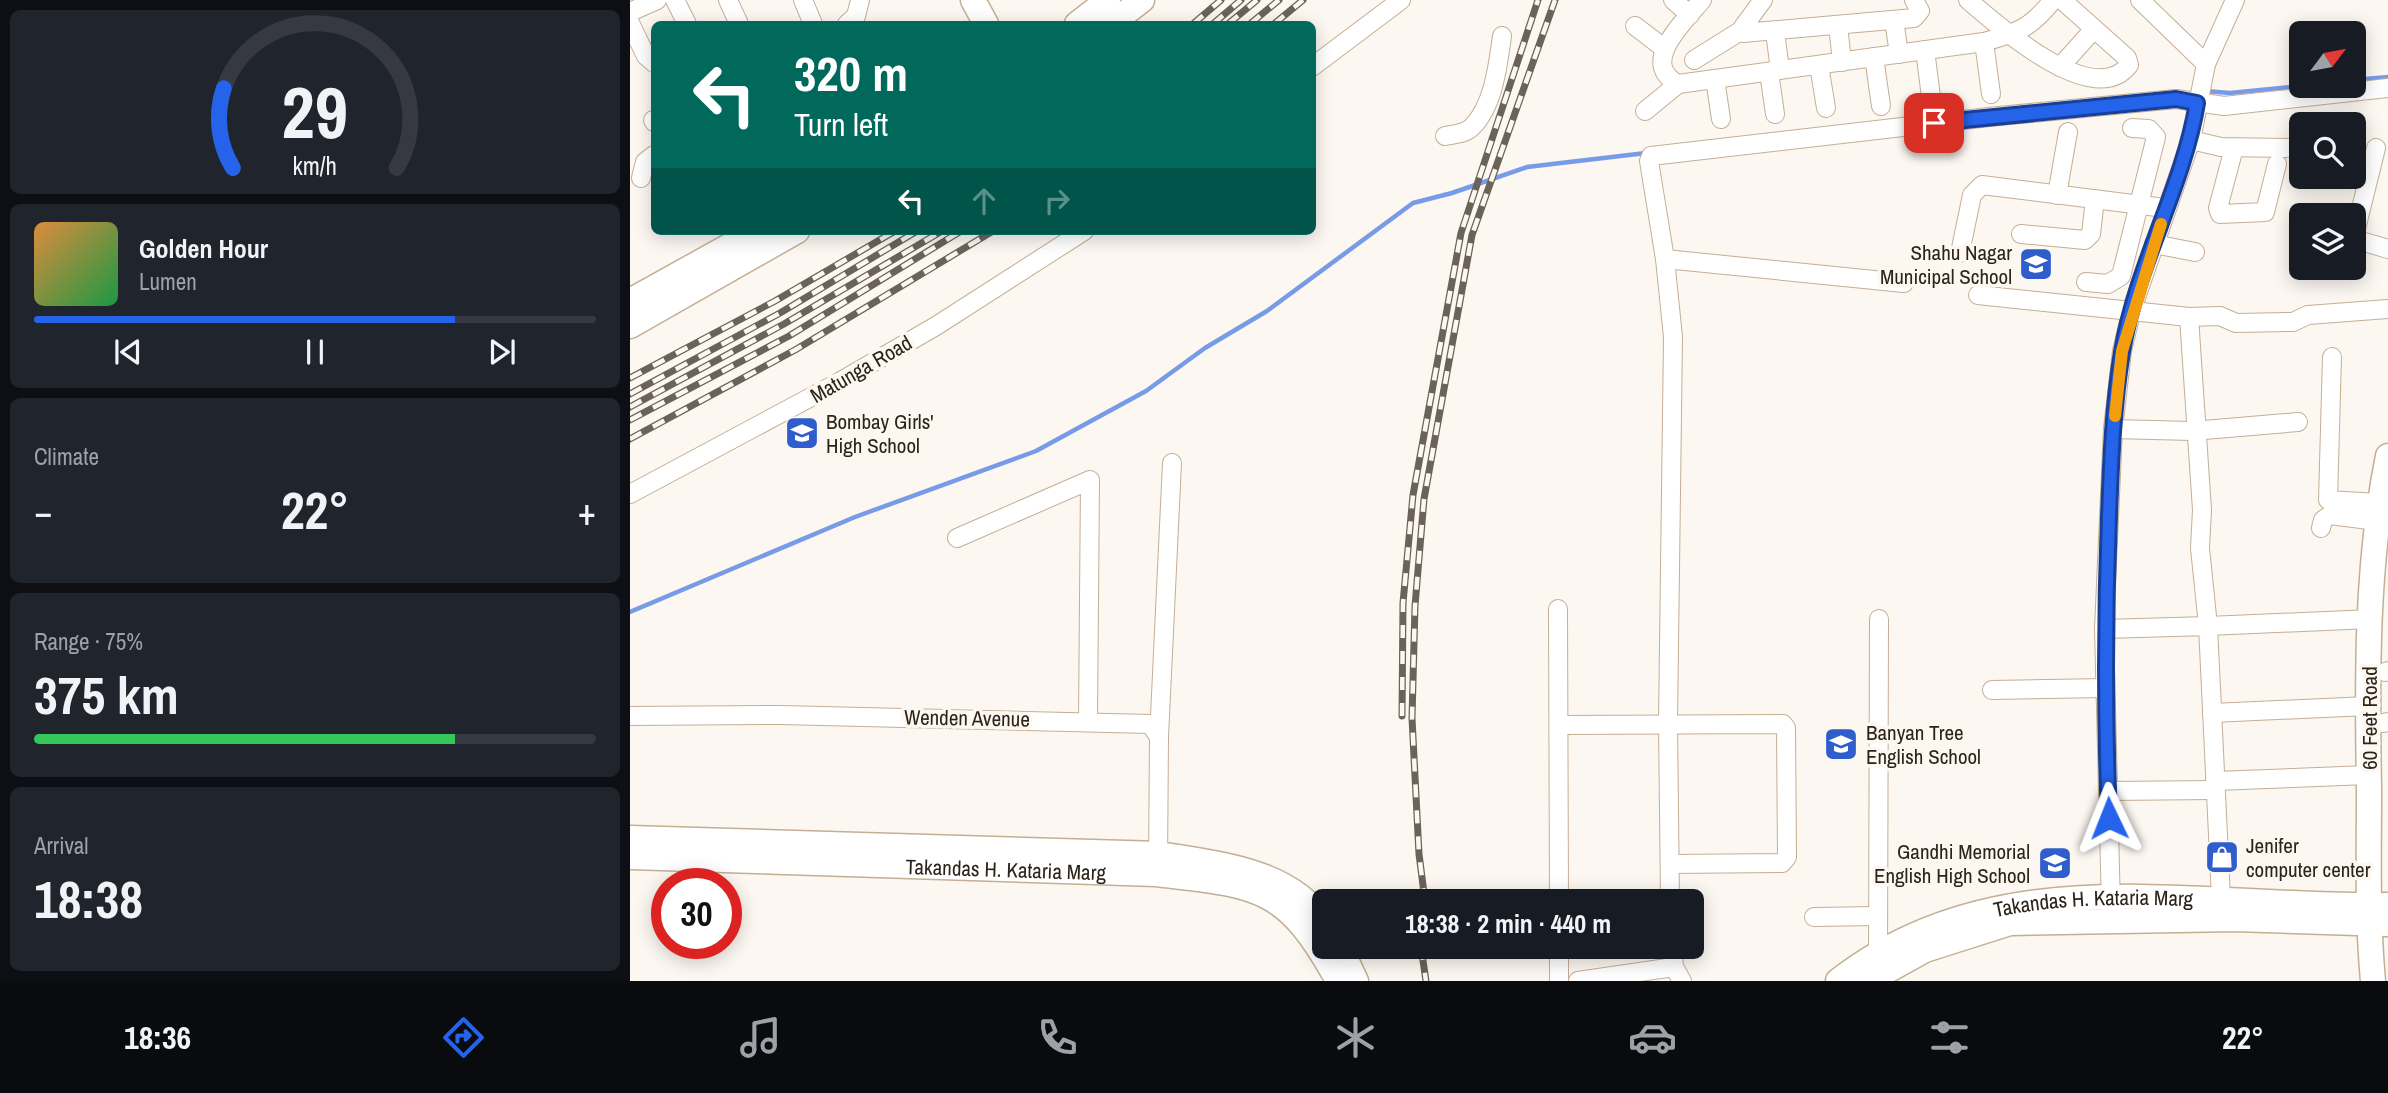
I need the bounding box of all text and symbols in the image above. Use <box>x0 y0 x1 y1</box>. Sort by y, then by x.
north arrow <box>2289 21 2366 98</box>
map controls <box>2289 21 2366 280</box>
text: 320 m <box>794 40 908 106</box>
icon: left <box>679 49 770 140</box>
text: 29 <box>282 63 348 161</box>
pin <box>1904 93 1964 153</box>
text: Turn left <box>794 103 888 146</box>
icon: arrive <box>1915 104 1953 142</box>
button: search <box>2289 112 2366 189</box>
text: km/h <box>293 149 337 183</box>
icon: left <box>892 182 930 220</box>
icon: ahead <box>965 182 1003 220</box>
icon: right <box>1038 182 1076 220</box>
button: layers <box>2289 203 2366 280</box>
text: Golden Hour <box>139 231 268 266</box>
place label: Shahu Nagar Municipal School <box>1880 238 2012 291</box>
school or university icon: Shahu Nagar Municipal School <box>2017 245 2055 283</box>
text: Lumen <box>139 266 197 297</box>
street label: Matunga Road <box>805 328 917 410</box>
icon: previous <box>109 333 147 371</box>
icon: pause <box>296 333 334 371</box>
icon: next <box>483 333 521 371</box>
place label: Bombay Girls' High School <box>826 407 934 460</box>
school or university icon: Bombay Girls' High School <box>783 414 821 452</box>
text: Climate <box>34 441 99 472</box>
text: 22° <box>281 475 349 545</box>
text: − <box>34 486 52 537</box>
text: + <box>578 486 596 537</box>
text: Range · 75% <box>34 626 143 657</box>
text: 375 km <box>34 660 179 730</box>
street label: 60 Feet Road <box>2355 666 2384 770</box>
street label: Wenden Avenue <box>904 702 1030 734</box>
place label: Banyan Tree English School <box>1866 718 1981 771</box>
school or university icon: Banyan Tree English School <box>1822 725 1860 763</box>
position arrow <box>2072 781 2146 855</box>
text: Arrival <box>34 830 89 861</box>
place label: Jenifer computer center <box>2246 831 2371 884</box>
place label: Gandhi Memorial English High School <box>1874 837 2030 890</box>
shop icon: Jenifer computer center <box>2203 838 2241 876</box>
school or university icon: Gandhi Memorial English High School <box>2036 844 2074 882</box>
street label: Takandas H. Kataria Marg <box>905 851 1107 887</box>
text: 18:38 <box>34 864 143 934</box>
speed limit sign: 30 <box>651 868 742 959</box>
street label: Takandas H. Kataria Marg <box>1991 882 2194 924</box>
text: 18:38 · 2 min · 440 m <box>1405 906 1611 941</box>
icon: directions <box>439 1013 488 1062</box>
icon: music <box>736 1013 785 1062</box>
icon: phone <box>1033 1013 1082 1062</box>
icon: climate <box>1331 1013 1380 1062</box>
icon: car <box>1628 1013 1677 1062</box>
icon: filters <box>1925 1013 1974 1062</box>
text: 18:36 <box>124 1016 191 1059</box>
text: 22° <box>2222 1016 2264 1059</box>

